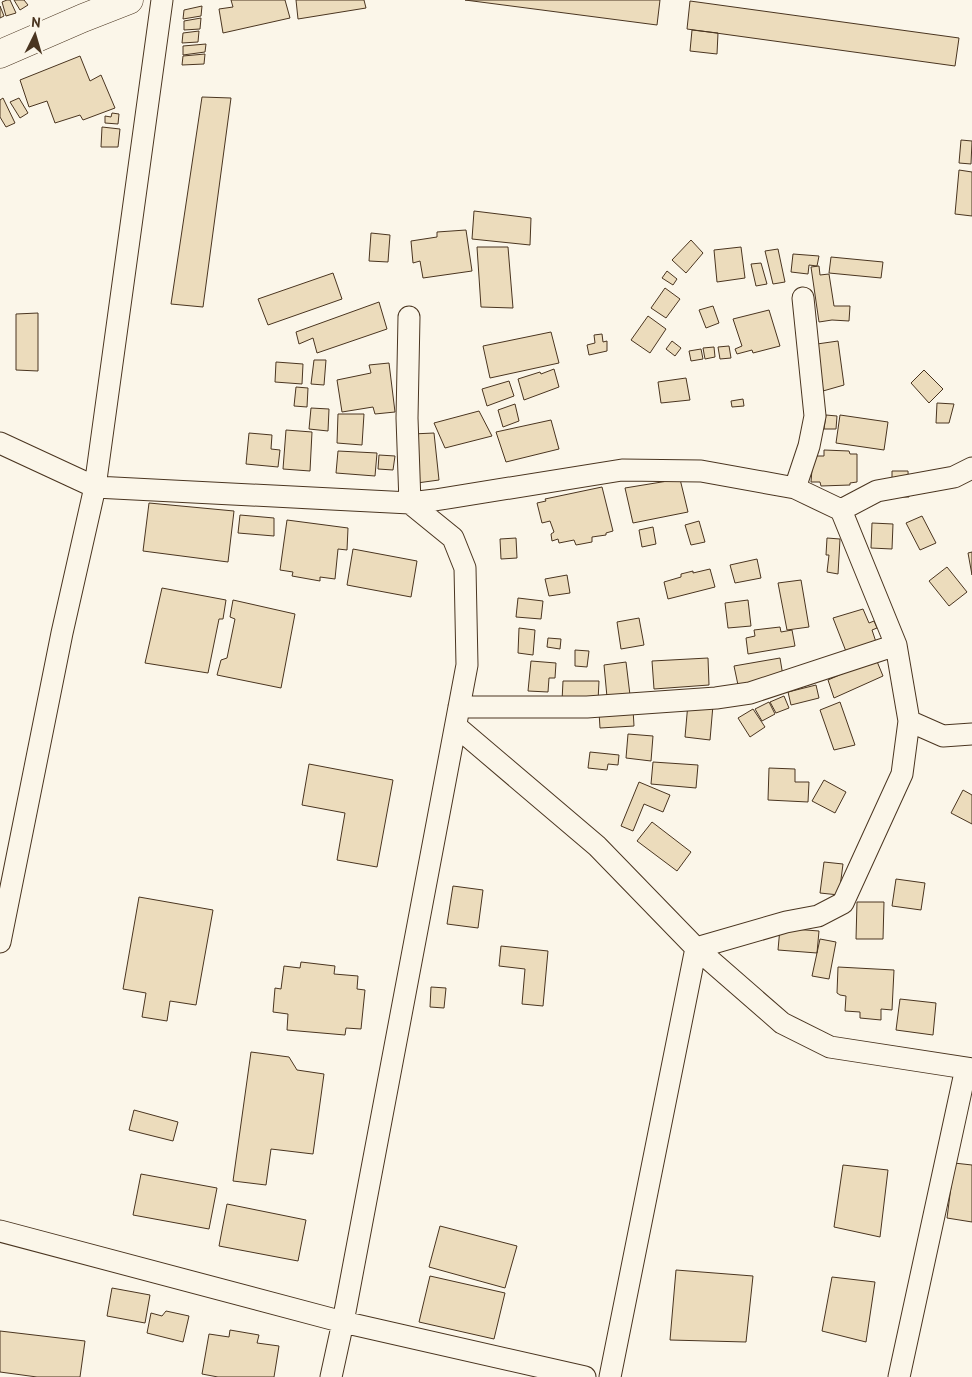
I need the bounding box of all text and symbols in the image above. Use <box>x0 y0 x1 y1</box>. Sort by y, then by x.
north arrow <box>10 10 60 60</box>
text: N <box>31 13 42 31</box>

